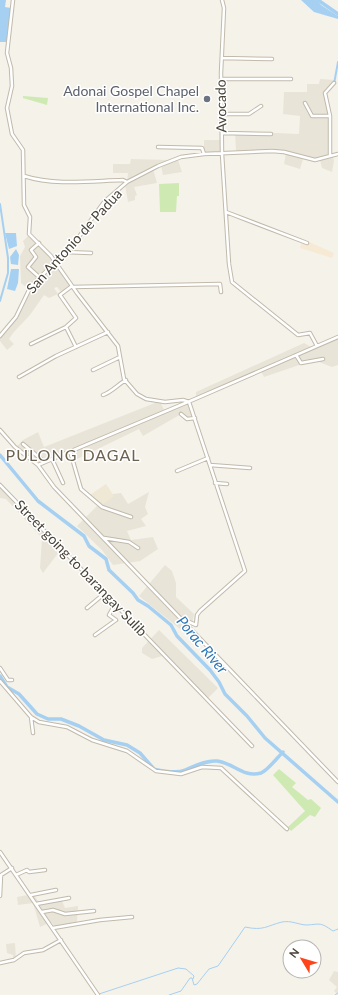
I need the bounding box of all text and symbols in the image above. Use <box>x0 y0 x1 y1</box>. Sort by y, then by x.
street label: Avocado <box>212 79 229 133</box>
place label: Adonai Gospel Chapel International Inc. <box>63 82 199 115</box>
marker: Adonai Gospel Chapel International Inc. <box>202 94 212 104</box>
street label: San Antonio de Padua <box>22 185 125 296</box>
district label: PULONG DAGAL <box>6 445 140 464</box>
street label: Street going to barangay Sulib <box>12 496 151 639</box>
water label: Porac River <box>173 612 233 678</box>
north arrow <box>282 939 322 979</box>
text: N <box>286 945 301 960</box>

